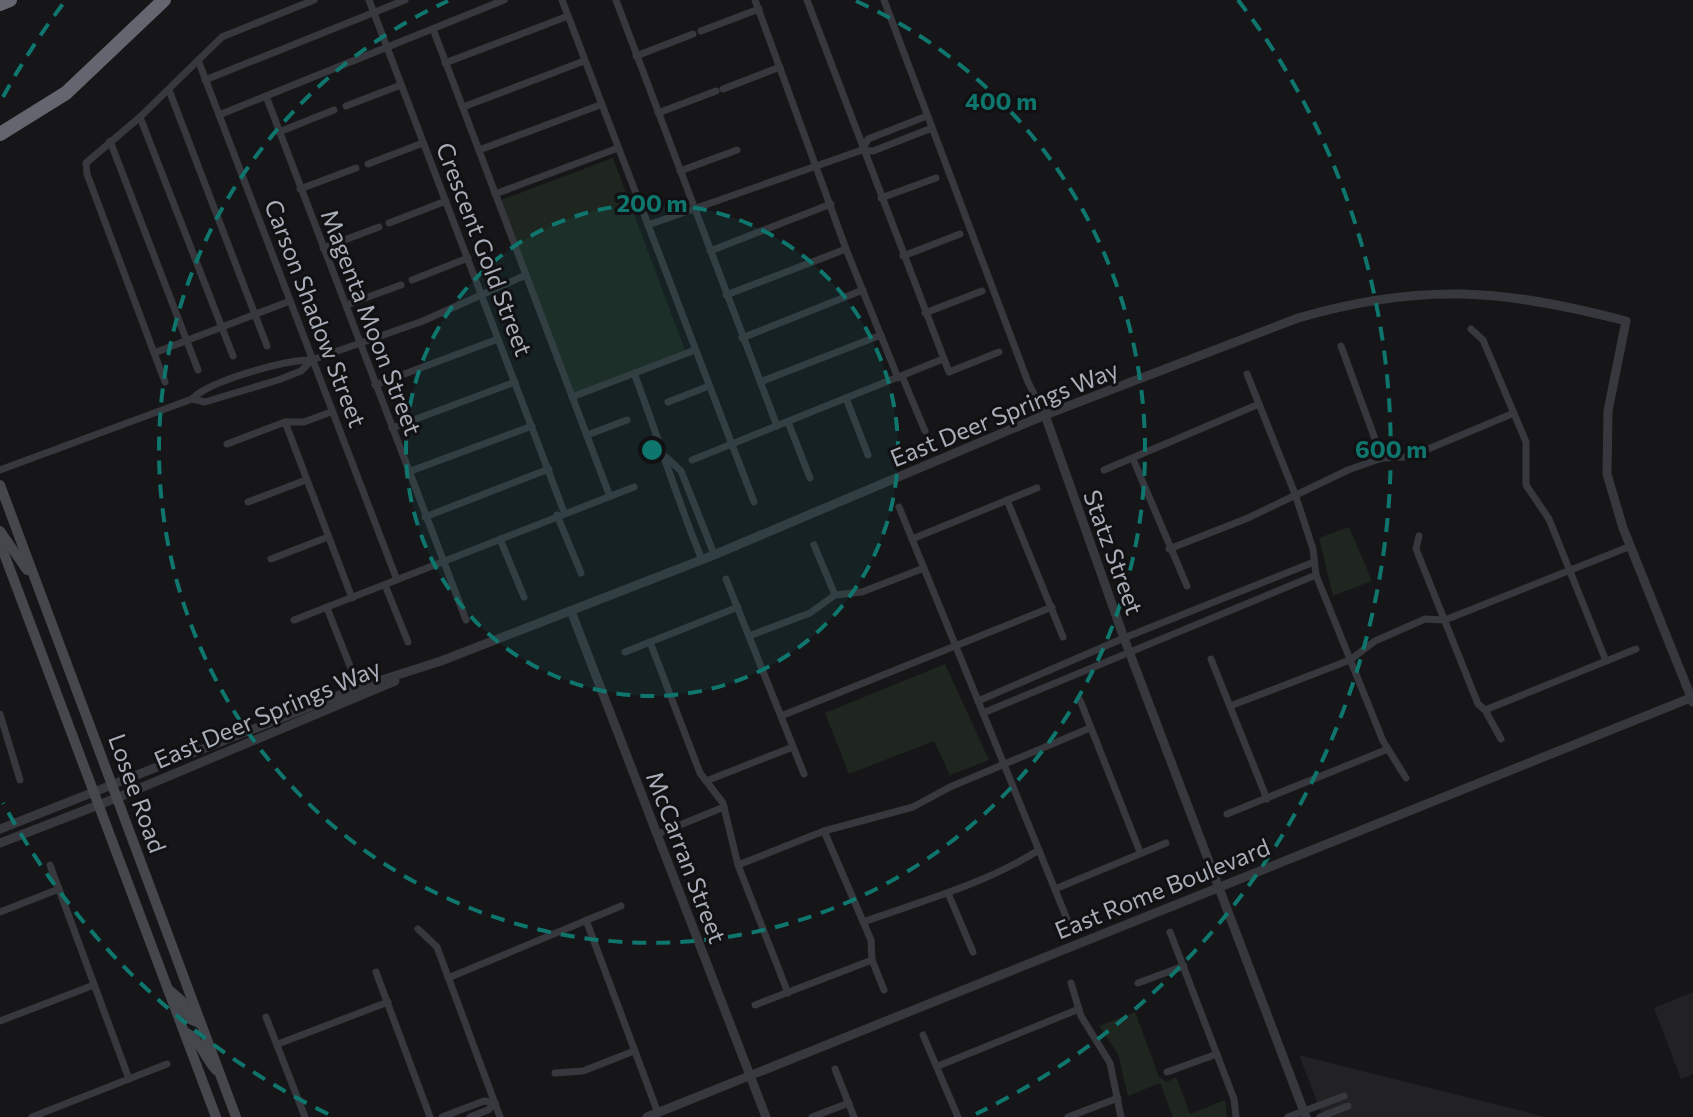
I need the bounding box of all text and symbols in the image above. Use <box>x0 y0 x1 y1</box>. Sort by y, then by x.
text: 400 m <box>965 86 1037 115</box>
street label: Crescent Gold Street <box>431 138 539 360</box>
text: 200 m <box>617 188 687 217</box>
street label: Carson Shadow Street <box>259 195 373 431</box>
street label: Magenta Moon Street <box>316 205 428 439</box>
street label: East Deer Springs Way <box>886 354 1122 472</box>
text: 600 m <box>1355 434 1427 463</box>
centre of rings <box>638 436 666 464</box>
street label: Statz Street <box>1078 486 1150 618</box>
street label: East Deer Springs Way <box>149 652 385 774</box>
street label: Losee Road <box>103 729 173 857</box>
street label: McCarran Street <box>641 767 733 947</box>
street label: East Rome Boulevard <box>1050 832 1274 944</box>

